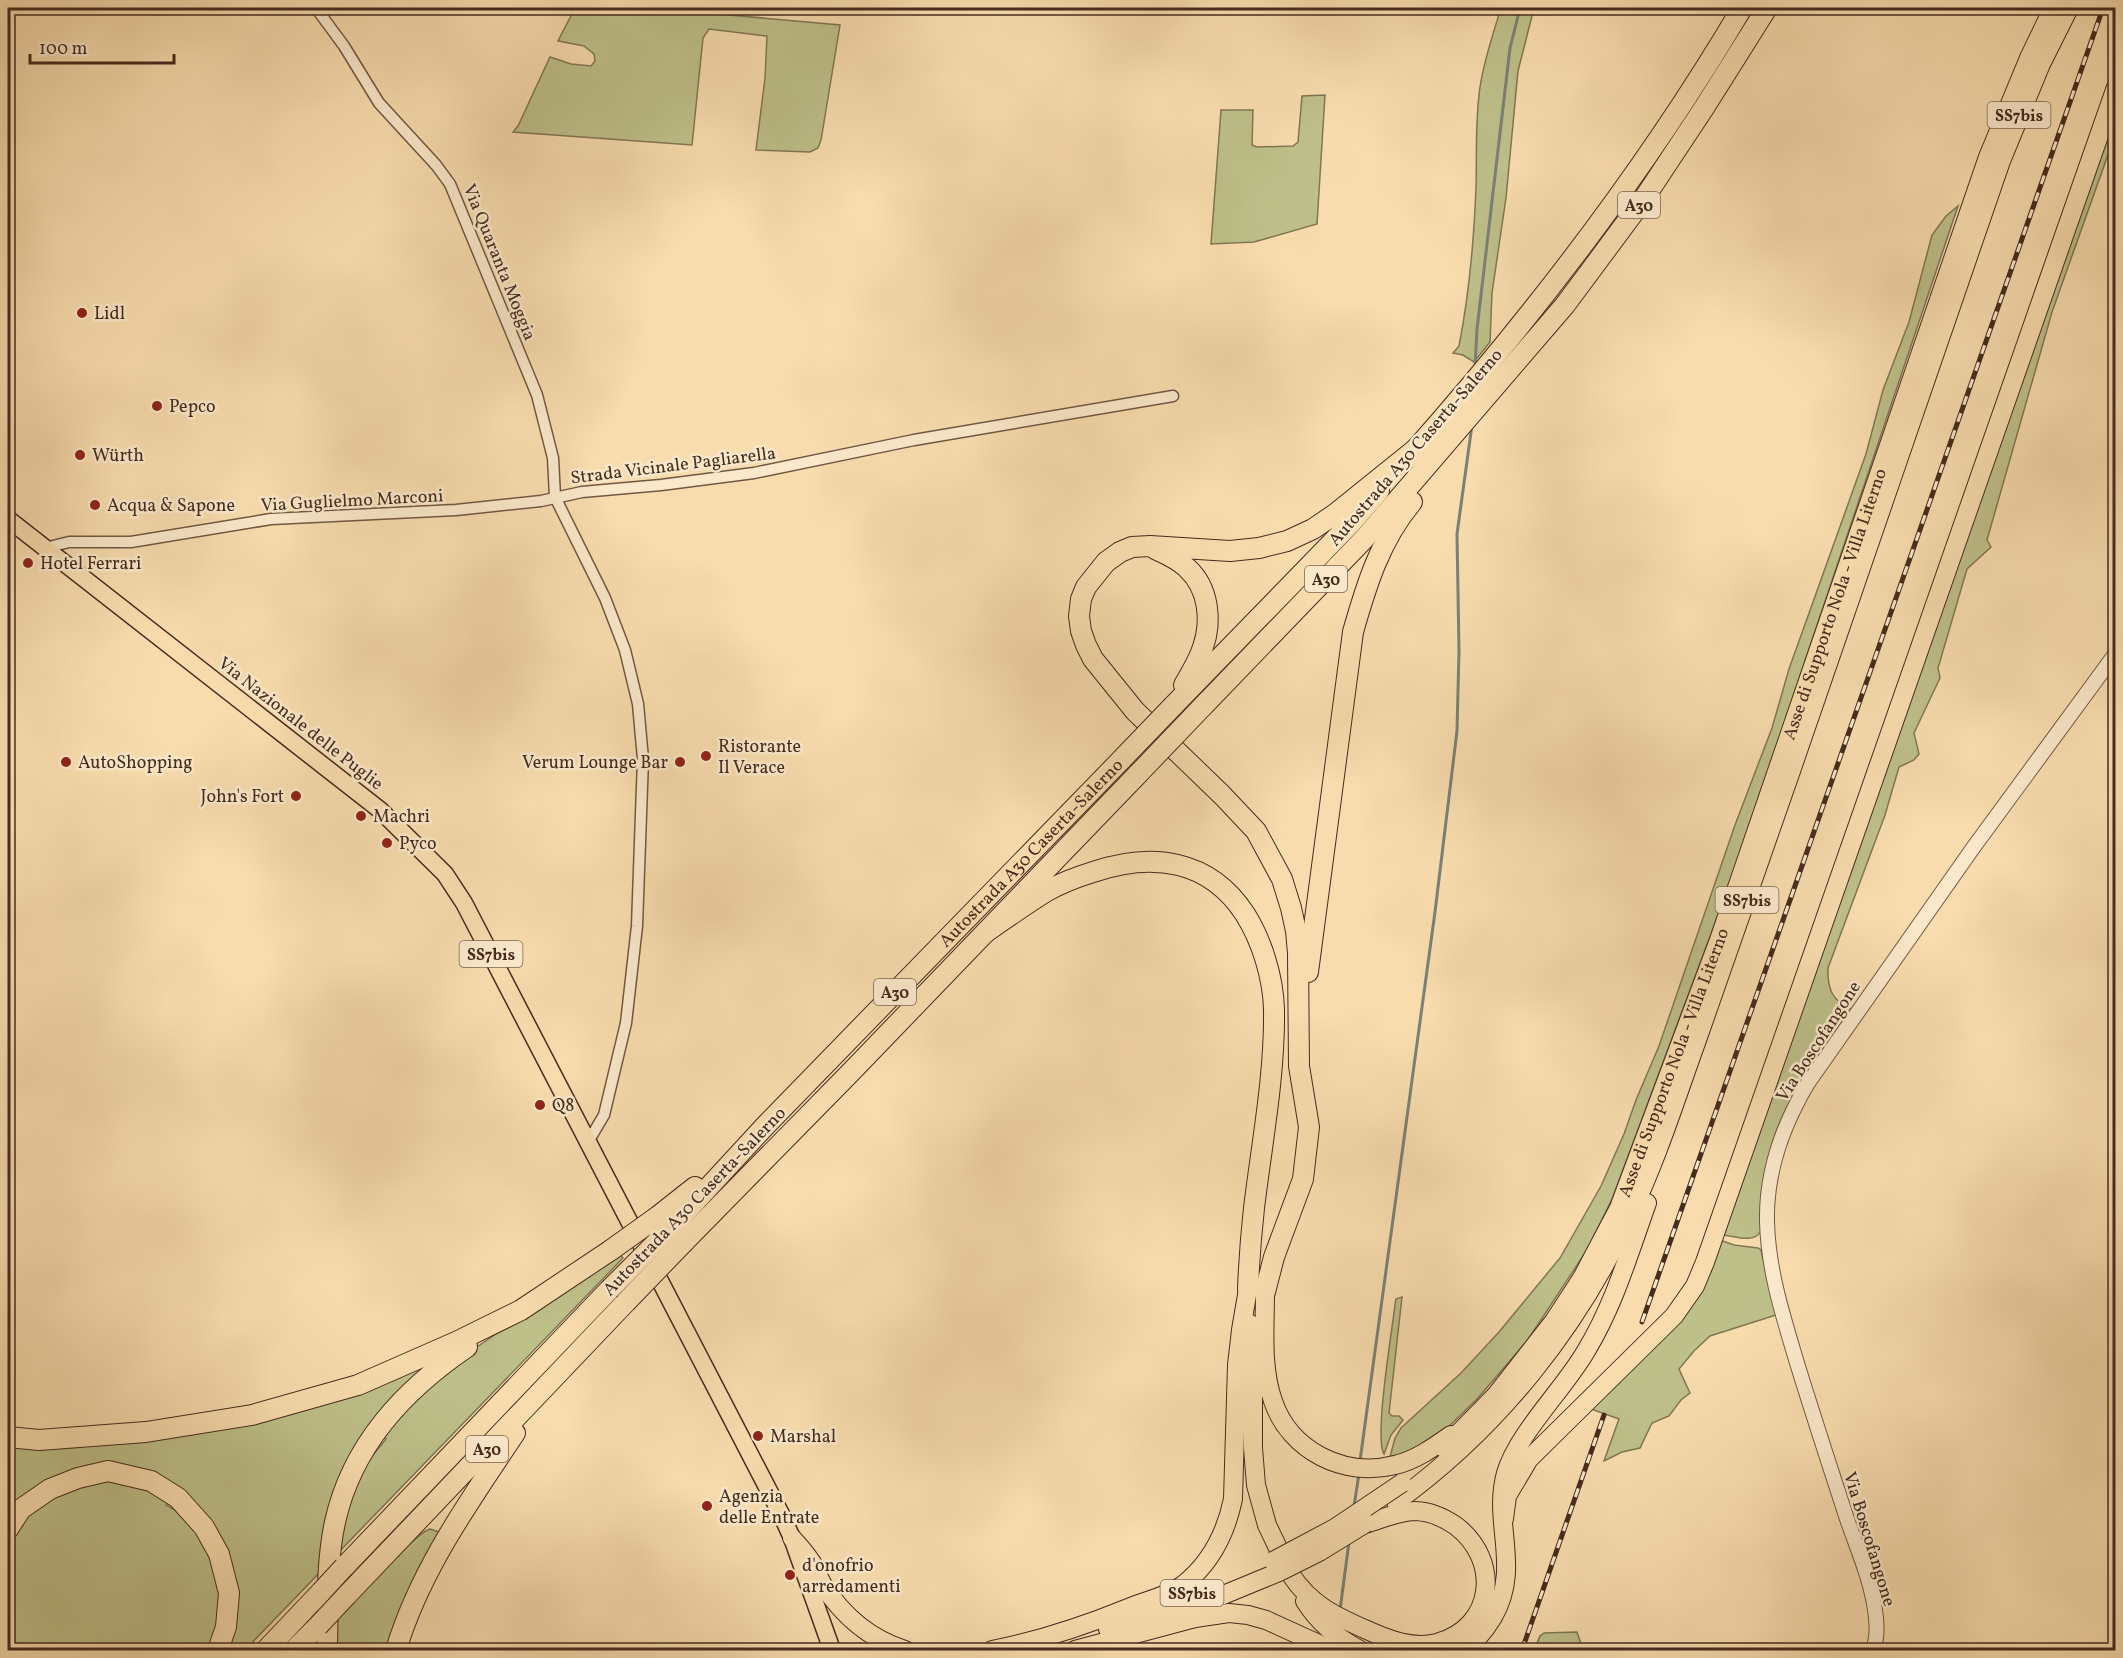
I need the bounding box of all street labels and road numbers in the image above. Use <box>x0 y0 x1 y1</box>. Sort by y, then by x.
road number: SS7bis <box>1988 102 2050 128</box>
street label: Via Quaranta Moggia <box>456 181 541 345</box>
road number: A30 <box>1618 192 1660 218</box>
street label: Autostrada A30 Caserta-Salerno <box>1323 344 1509 552</box>
street label: Strada Vicinale Pagliarella <box>569 441 777 491</box>
street label: Asse di Supporto Nola - Villa Literno <box>1778 465 1894 744</box>
street label: Via Guglielmo Marconi <box>260 484 444 519</box>
road number: A30 <box>1305 566 1347 592</box>
street label: Via Nazionale delle Puglie <box>212 652 388 797</box>
street label: Autostrada A30 Caserta-Salerno <box>934 754 1130 954</box>
road number: SS7bis <box>1716 887 1778 913</box>
street label: Asse di Supporto Nola - Villa Literno <box>1613 925 1736 1201</box>
road number: SS7bis <box>460 941 522 967</box>
street label: Via Boscofangone <box>1771 977 1868 1107</box>
road number: A30 <box>874 979 916 1005</box>
street label: Autostrada A30 Caserta-Salerno <box>598 1102 792 1302</box>
road number: A30 <box>466 1436 508 1462</box>
street label: Via Boscofangone <box>1836 1469 1901 1610</box>
road number: SS7bis <box>1160 1580 1224 1606</box>

